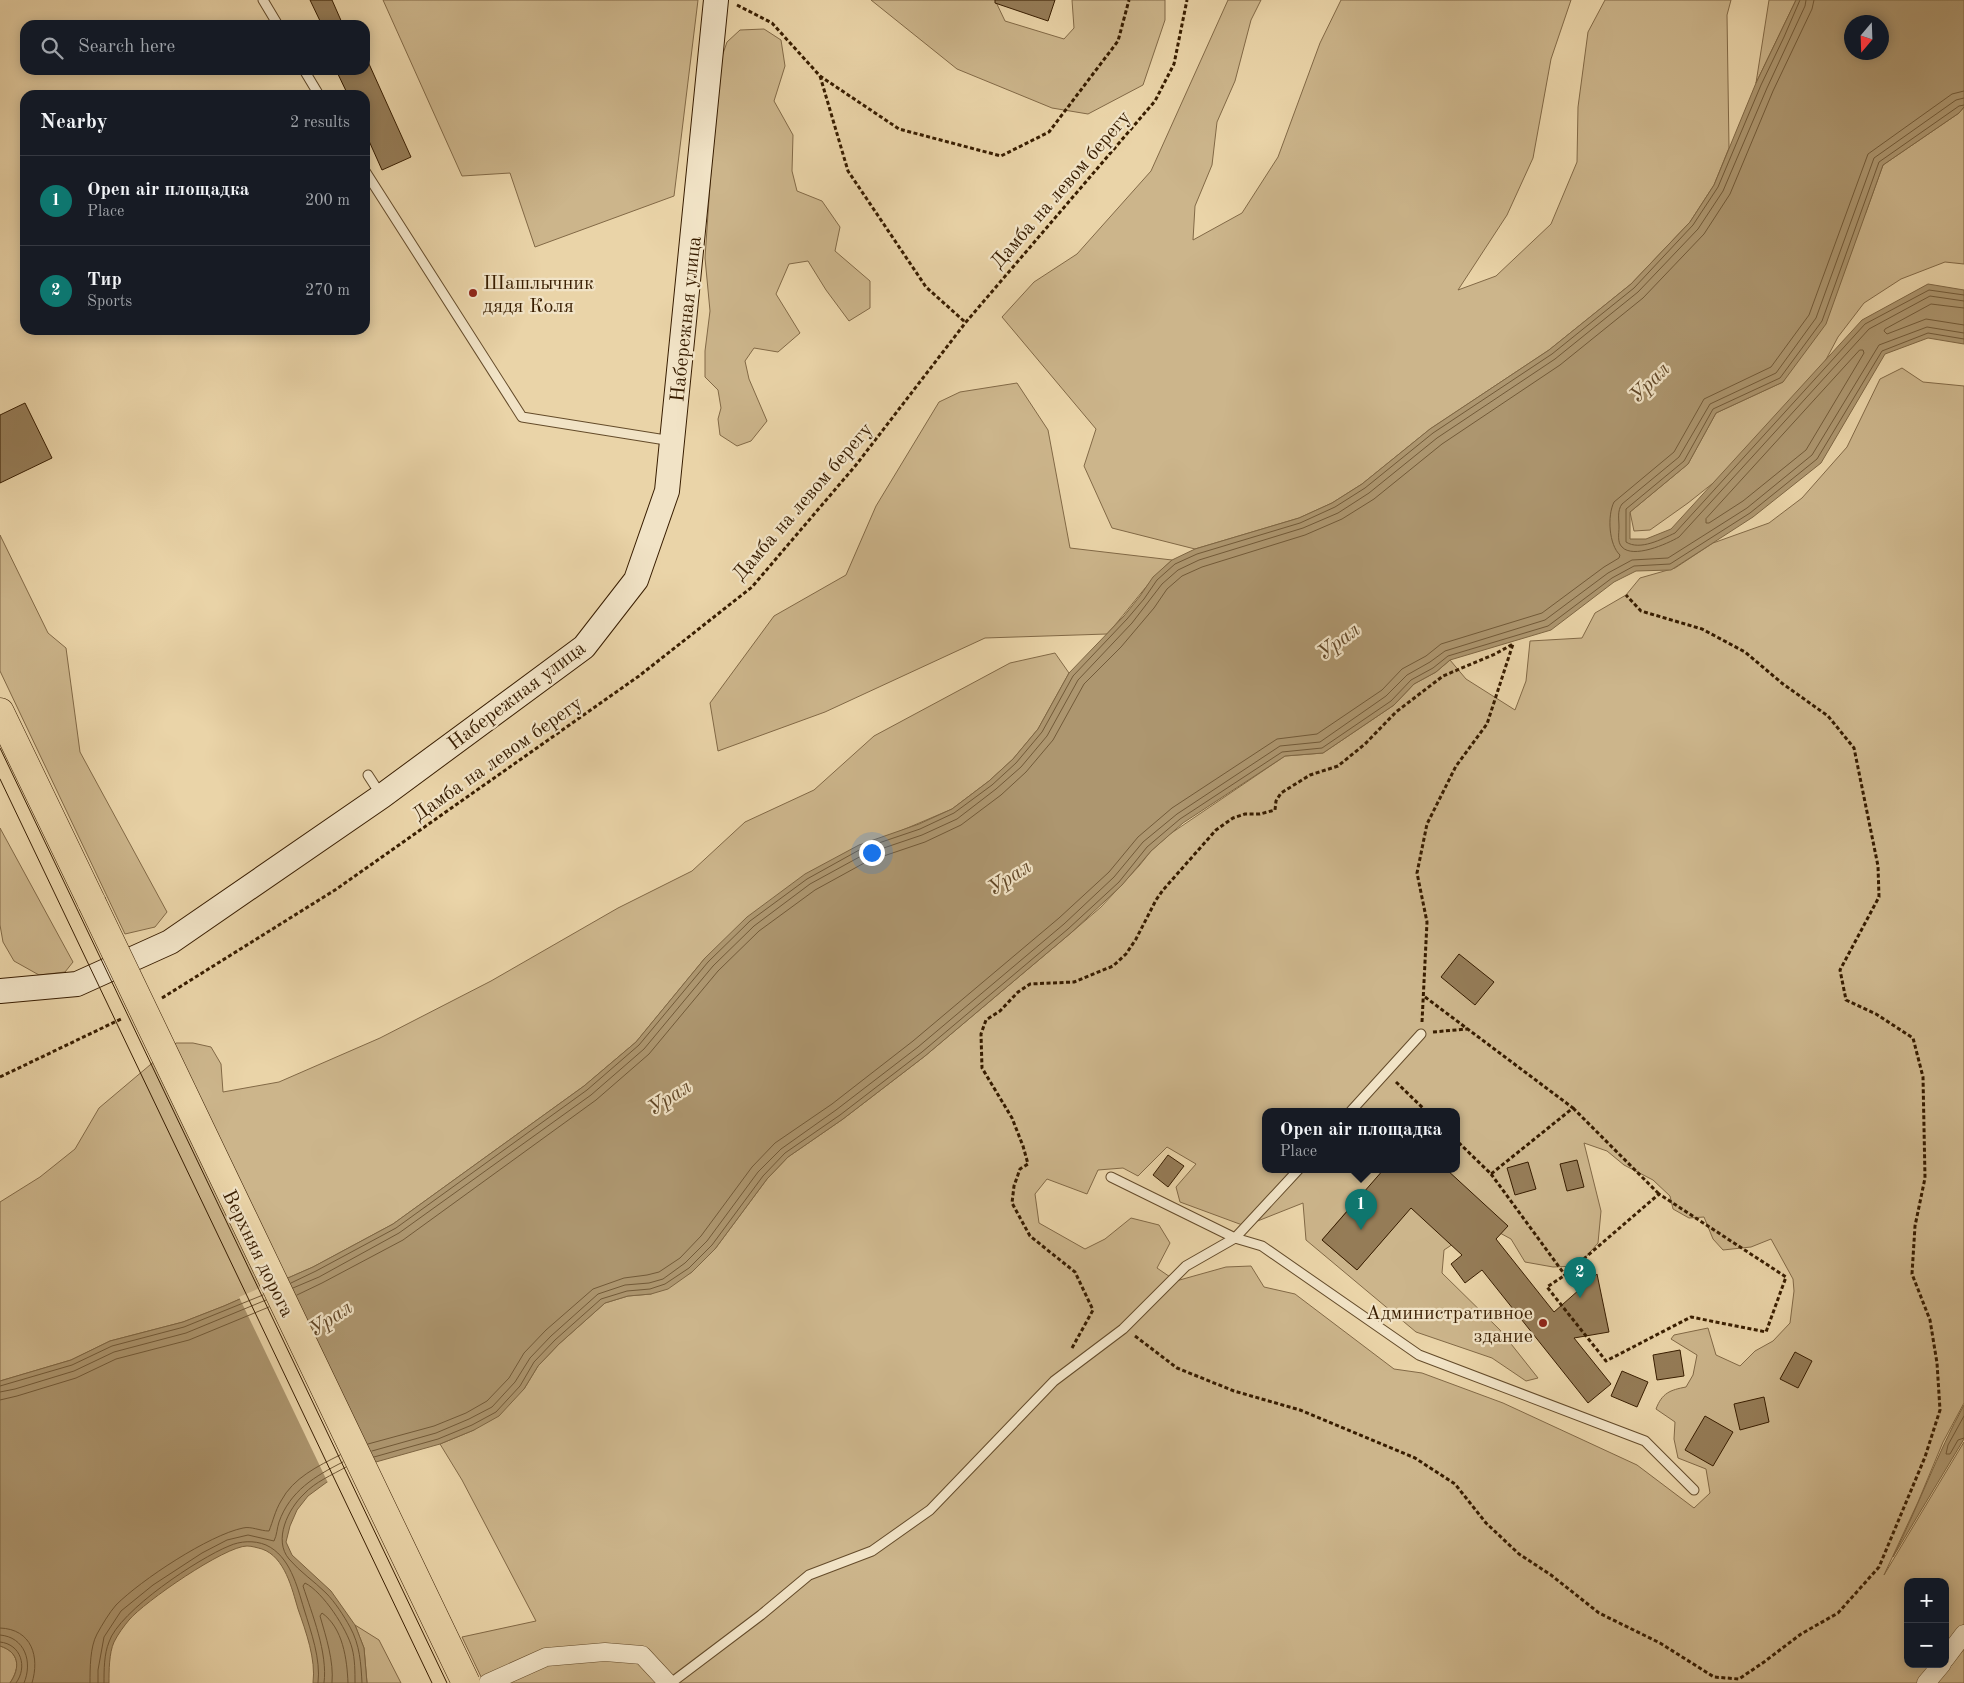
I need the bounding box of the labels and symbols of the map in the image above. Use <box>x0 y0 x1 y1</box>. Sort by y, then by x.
north arrow <box>1844 15 1889 60</box>
street label: Дамба на левом берегу <box>988 107 1136 273</box>
street label: Набережная улица <box>668 235 706 403</box>
place label: Шашлычник дядя Коля <box>483 274 594 317</box>
marker: Шашлычник дядя Коля <box>467 287 479 299</box>
water label: Урал <box>1626 359 1675 407</box>
street label: Дамба на левом берегу <box>730 419 878 585</box>
water label: Урал <box>1313 619 1364 665</box>
street label: Набережная улица <box>445 638 590 755</box>
street label: Дамба на левом берегу <box>410 693 587 826</box>
your location <box>859 840 885 866</box>
water label: Урал <box>984 856 1036 900</box>
water label: Урал <box>644 1076 696 1120</box>
street label: Верхняя дорога <box>218 1187 297 1321</box>
pin: 1 <box>1345 1189 1377 1230</box>
pin: 2 <box>1564 1257 1596 1298</box>
water label: Урал <box>305 1297 357 1341</box>
place label: Административное здание <box>1366 1304 1533 1347</box>
marker: Административное здание <box>1537 1317 1549 1329</box>

